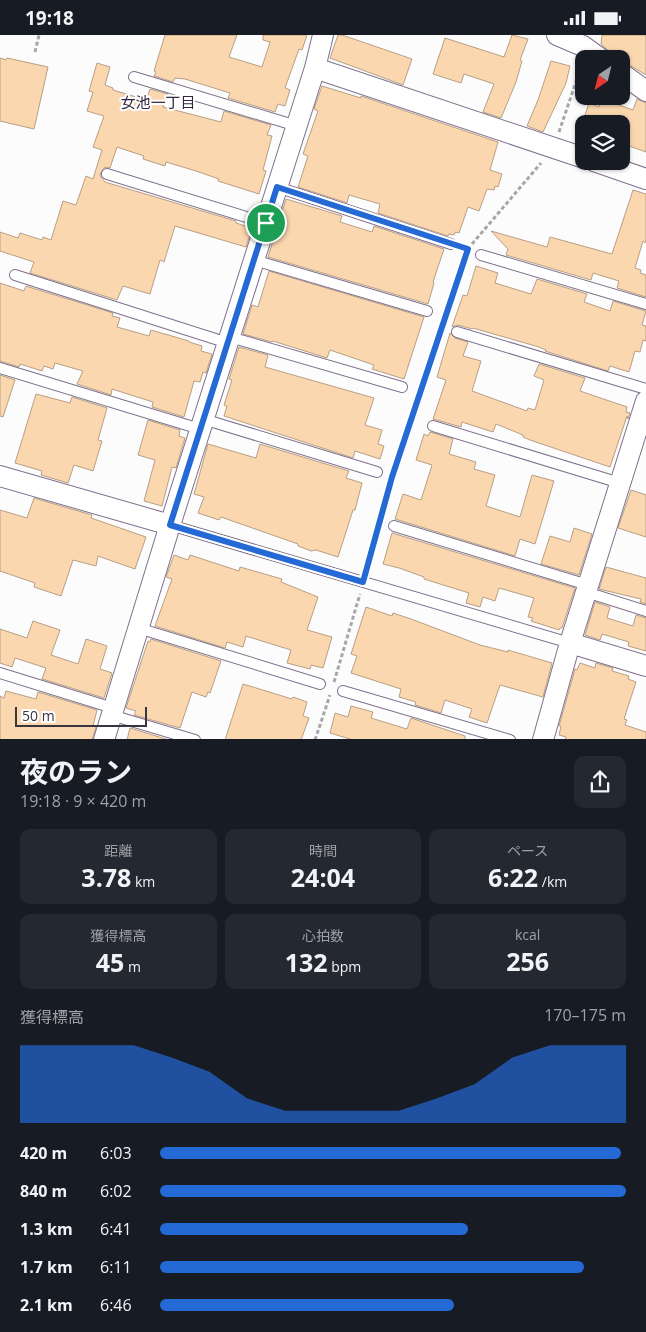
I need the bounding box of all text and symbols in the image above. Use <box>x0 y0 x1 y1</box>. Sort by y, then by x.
text: 19:18 <box>25 5 74 31</box>
north arrow <box>575 50 630 105</box>
map controls <box>575 50 630 170</box>
district label: 女池一丁目 <box>120 92 196 112</box>
button: layers <box>575 115 630 170</box>
pin <box>245 202 287 244</box>
icon: arrive <box>252 209 280 237</box>
scale bar <box>15 704 148 728</box>
text: 50 m <box>22 706 55 725</box>
text: 夜のラン <box>20 752 132 790</box>
button: share <box>574 756 626 808</box>
text: 19:18 · 9 × 420 m <box>20 790 146 812</box>
text: 距離 <box>104 841 132 860</box>
text: 時間 <box>309 841 337 860</box>
text: ペース <box>507 841 548 860</box>
text: 3.78 <box>81 860 131 894</box>
text: 24:04 <box>291 860 355 894</box>
text: 6:22 <box>488 860 538 894</box>
text: km <box>131 872 155 891</box>
text: /km <box>538 872 567 891</box>
text: kcal <box>515 925 540 944</box>
text: 獲得標高 <box>90 926 146 945</box>
text: 心拍数 <box>302 926 344 945</box>
text: 256 <box>506 944 549 978</box>
text: 45 <box>96 945 124 979</box>
text: 132 <box>285 945 328 979</box>
text: m <box>124 957 141 976</box>
text: bpm <box>328 957 361 976</box>
text: 170–175 m <box>544 1004 626 1026</box>
text: 獲得標高 <box>20 1006 84 1028</box>
text: 420 m <box>20 1142 67 1164</box>
text: 6:03 <box>100 1142 132 1164</box>
text: 840 m <box>20 1180 67 1202</box>
text: 6:02 <box>100 1180 132 1202</box>
text: 1.3 km <box>20 1218 73 1240</box>
text: 6:41 <box>100 1218 132 1240</box>
text: 1.7 km <box>20 1256 73 1278</box>
text: 6:11 <box>100 1256 132 1278</box>
text: 2.1 km <box>20 1294 73 1316</box>
text: 6:46 <box>100 1294 132 1316</box>

